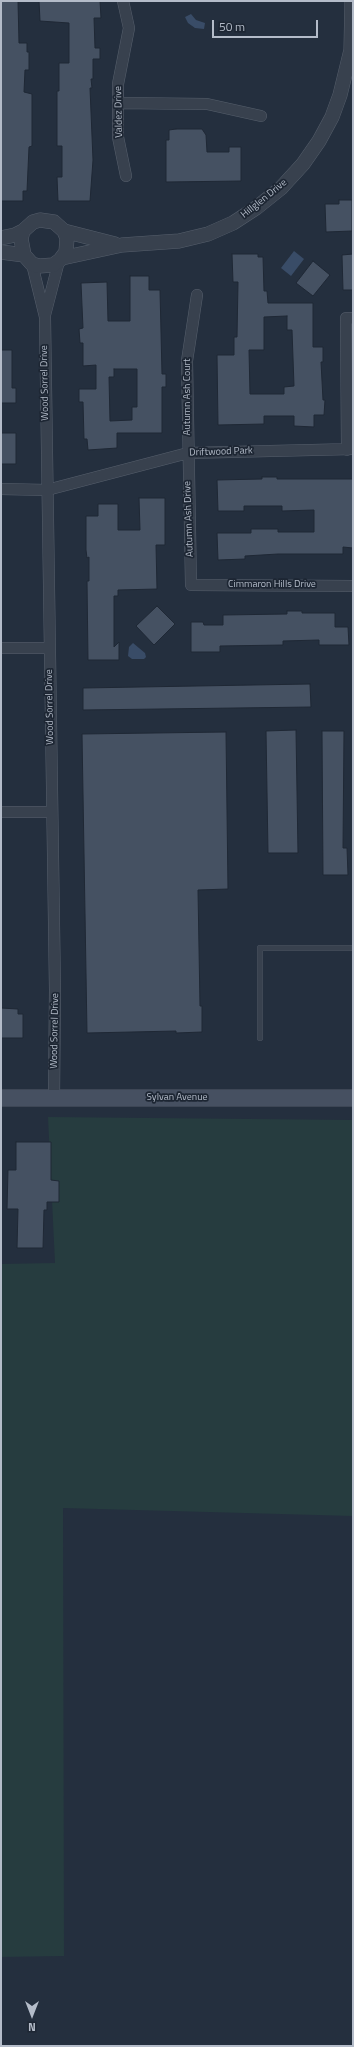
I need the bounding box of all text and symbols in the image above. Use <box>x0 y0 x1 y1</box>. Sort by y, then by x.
scale bar <box>214 12 320 38</box>
text: 50 m <box>219 17 245 36</box>
street label: Valdez Drive <box>113 86 125 138</box>
street label: Hillglen Drive <box>239 177 289 221</box>
street label: Wood Sorrel Drive <box>38 345 52 421</box>
street label: Autumn Ash Court <box>182 358 194 436</box>
street label: Driftwood Park <box>189 445 253 459</box>
street label: Autumn Ash Drive <box>182 481 196 557</box>
street label: Cimmaron Hills Drive <box>228 579 316 591</box>
street label: Wood Sorrel Drive <box>43 669 57 745</box>
street label: Wood Sorrel Drive <box>48 993 62 1069</box>
street label: Sylvan Avenue <box>146 1092 208 1104</box>
north arrow <box>12 1995 52 2035</box>
text: N <box>28 2019 36 2035</box>

